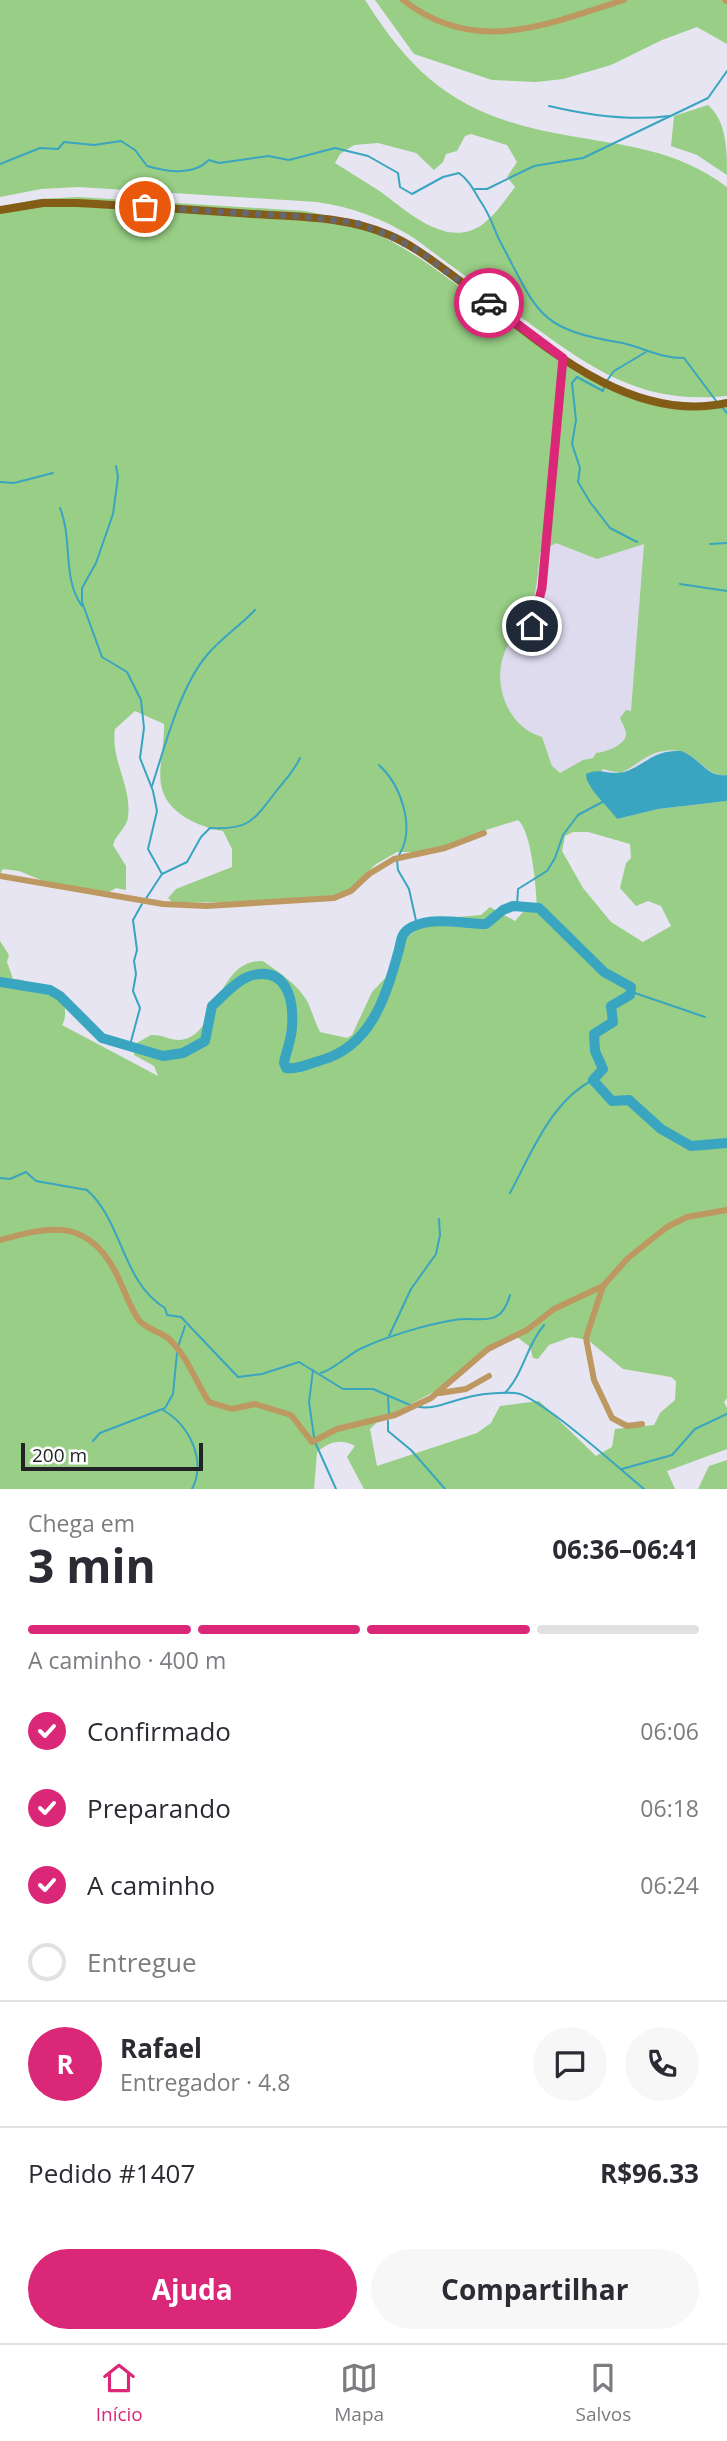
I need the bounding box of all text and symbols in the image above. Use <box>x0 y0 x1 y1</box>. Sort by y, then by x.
pin <box>115 177 175 237</box>
icon: bag <box>126 188 164 226</box>
courier <box>454 268 524 338</box>
icon: car <box>470 284 508 322</box>
pin <box>502 596 562 656</box>
icon: home <box>513 607 551 645</box>
scale bar <box>21 1440 203 1472</box>
text: 200 m <box>32 1442 87 1468</box>
text: Chega em <box>28 1507 135 1539</box>
text: 06:36–06:41 <box>552 1531 699 1567</box>
text: 3 min <box>28 1534 156 1596</box>
text: A caminho · 400 m <box>28 1644 226 1676</box>
icon: check <box>28 1712 66 1750</box>
text: Confirmado <box>87 1713 231 1749</box>
text: 06:06 <box>640 1715 699 1747</box>
icon: check <box>28 1789 66 1827</box>
text: Preparando <box>87 1790 231 1826</box>
text: 06:18 <box>640 1792 699 1824</box>
icon: check <box>28 1866 66 1904</box>
text: A caminho <box>87 1867 215 1903</box>
text: 06:24 <box>640 1869 699 1901</box>
text: Entregue <box>87 1944 197 1980</box>
button: chat <box>533 2027 607 2101</box>
button: phone <box>625 2027 699 2101</box>
text: Rafael <box>120 2030 202 2066</box>
text: R <box>56 2046 74 2082</box>
text: Entregador · 4.8 <box>120 2066 290 2098</box>
text: Pedido #1407 <box>28 2155 195 2191</box>
text: R$96.33 <box>600 2155 699 2191</box>
button: Ajuda <box>28 2249 357 2329</box>
button: Compartilhar <box>371 2249 699 2329</box>
tab: Início <box>96 2359 143 2427</box>
tab: Mapa <box>334 2359 384 2427</box>
tab: Salvos <box>576 2359 631 2427</box>

